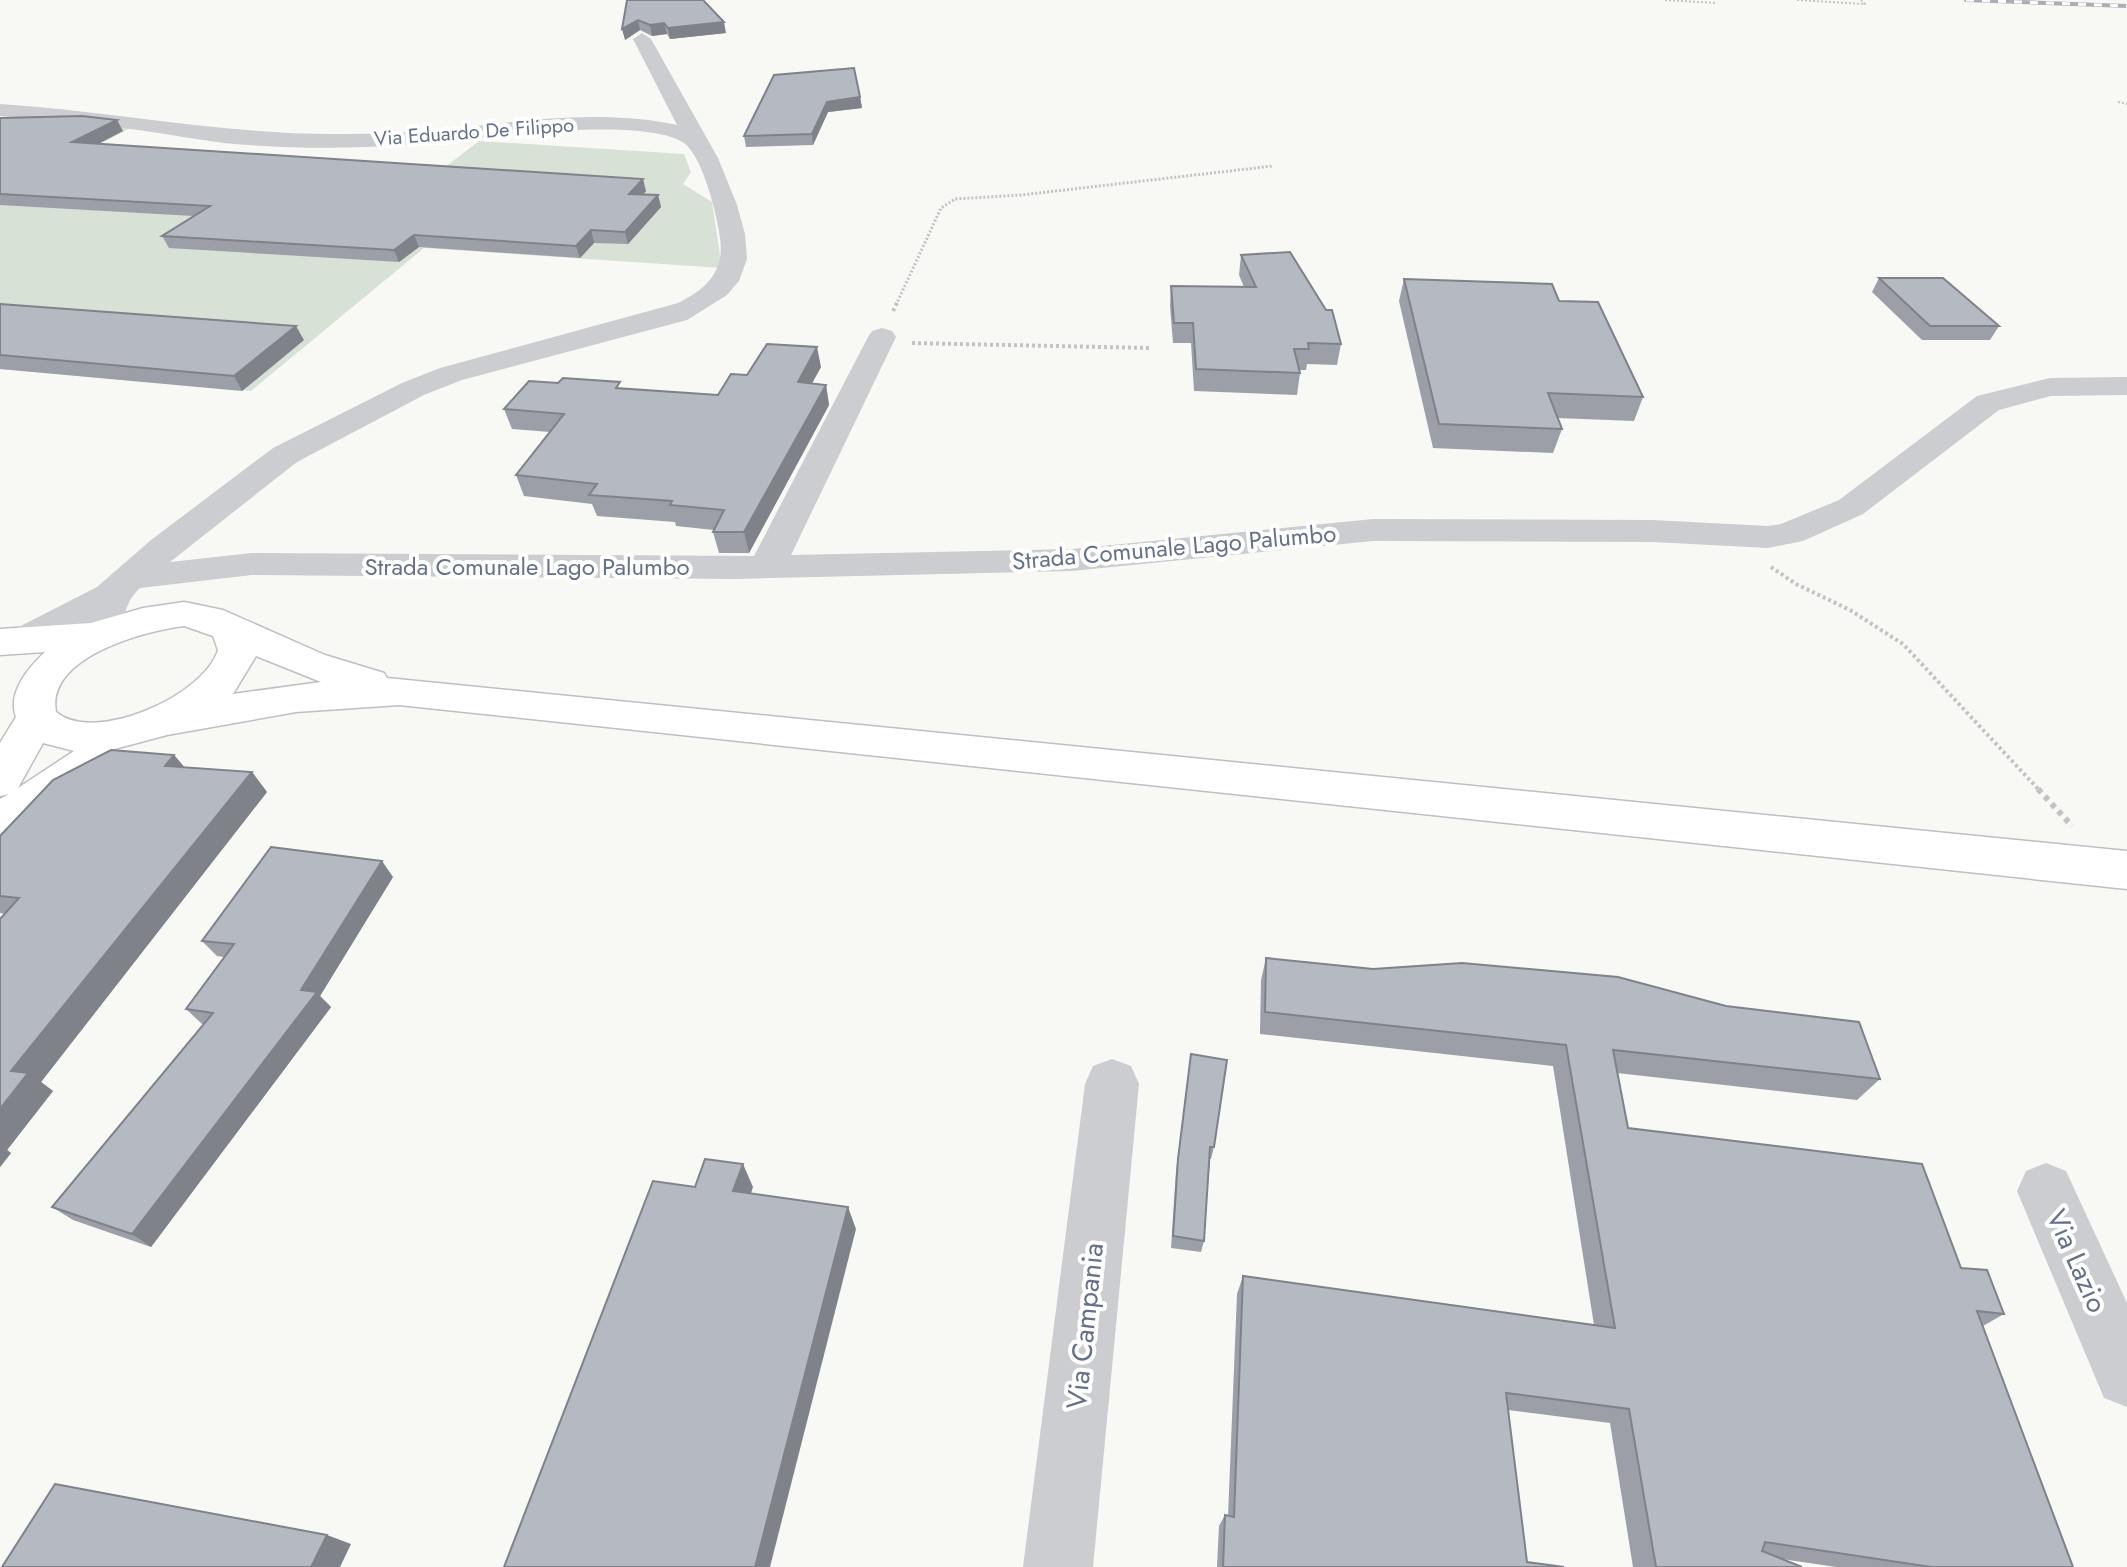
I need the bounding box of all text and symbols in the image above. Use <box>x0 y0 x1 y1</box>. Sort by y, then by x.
street label: Via Eduardo De Filippo <box>373 111 575 153</box>
street label: Strada Comunale Lago Palumbo <box>1011 515 1337 579</box>
street label: Strada Comunale Lago Palumbo <box>364 549 690 584</box>
street label: Via Lazio <box>2036 1203 2118 1319</box>
street label: Via Campania <box>1056 1241 1114 1411</box>

